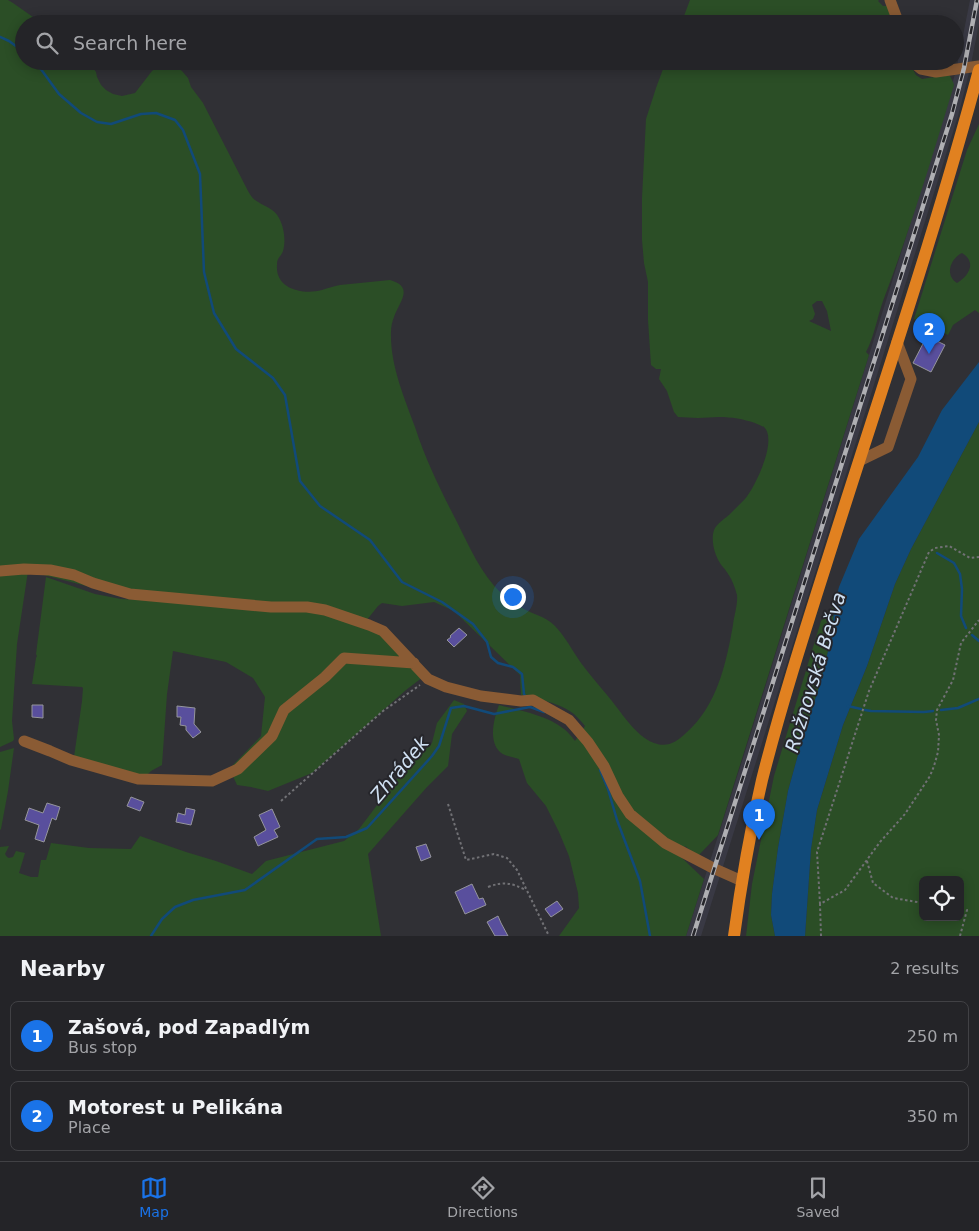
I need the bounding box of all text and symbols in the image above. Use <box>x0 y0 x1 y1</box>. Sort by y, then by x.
search box <box>15 15 964 70</box>
icon: search <box>33 29 61 57</box>
text: Search here <box>73 32 187 54</box>
pin: 2 <box>913 313 945 354</box>
your location <box>500 584 526 610</box>
water label: Rožnovská Bečva <box>780 589 850 755</box>
water label: Zhrádek <box>364 731 434 807</box>
pin: 1 <box>743 799 775 840</box>
map controls <box>919 876 964 921</box>
button: locate <box>919 876 964 921</box>
text: Nearby <box>20 957 105 981</box>
text: 2 results <box>890 959 959 978</box>
text: Zašová, pod Zapadlým <box>68 1016 310 1038</box>
text: 1 <box>31 1027 43 1046</box>
text: 250 m <box>907 1027 958 1046</box>
text: Bus stop <box>68 1038 137 1057</box>
text: Motorest u Pelikána <box>68 1096 283 1118</box>
text: 2 <box>31 1107 43 1126</box>
text: 350 m <box>907 1107 958 1126</box>
text: Place <box>68 1118 111 1137</box>
tab: Map <box>139 1174 169 1220</box>
tab: Directions <box>447 1174 518 1220</box>
tab: Saved <box>796 1174 840 1220</box>

